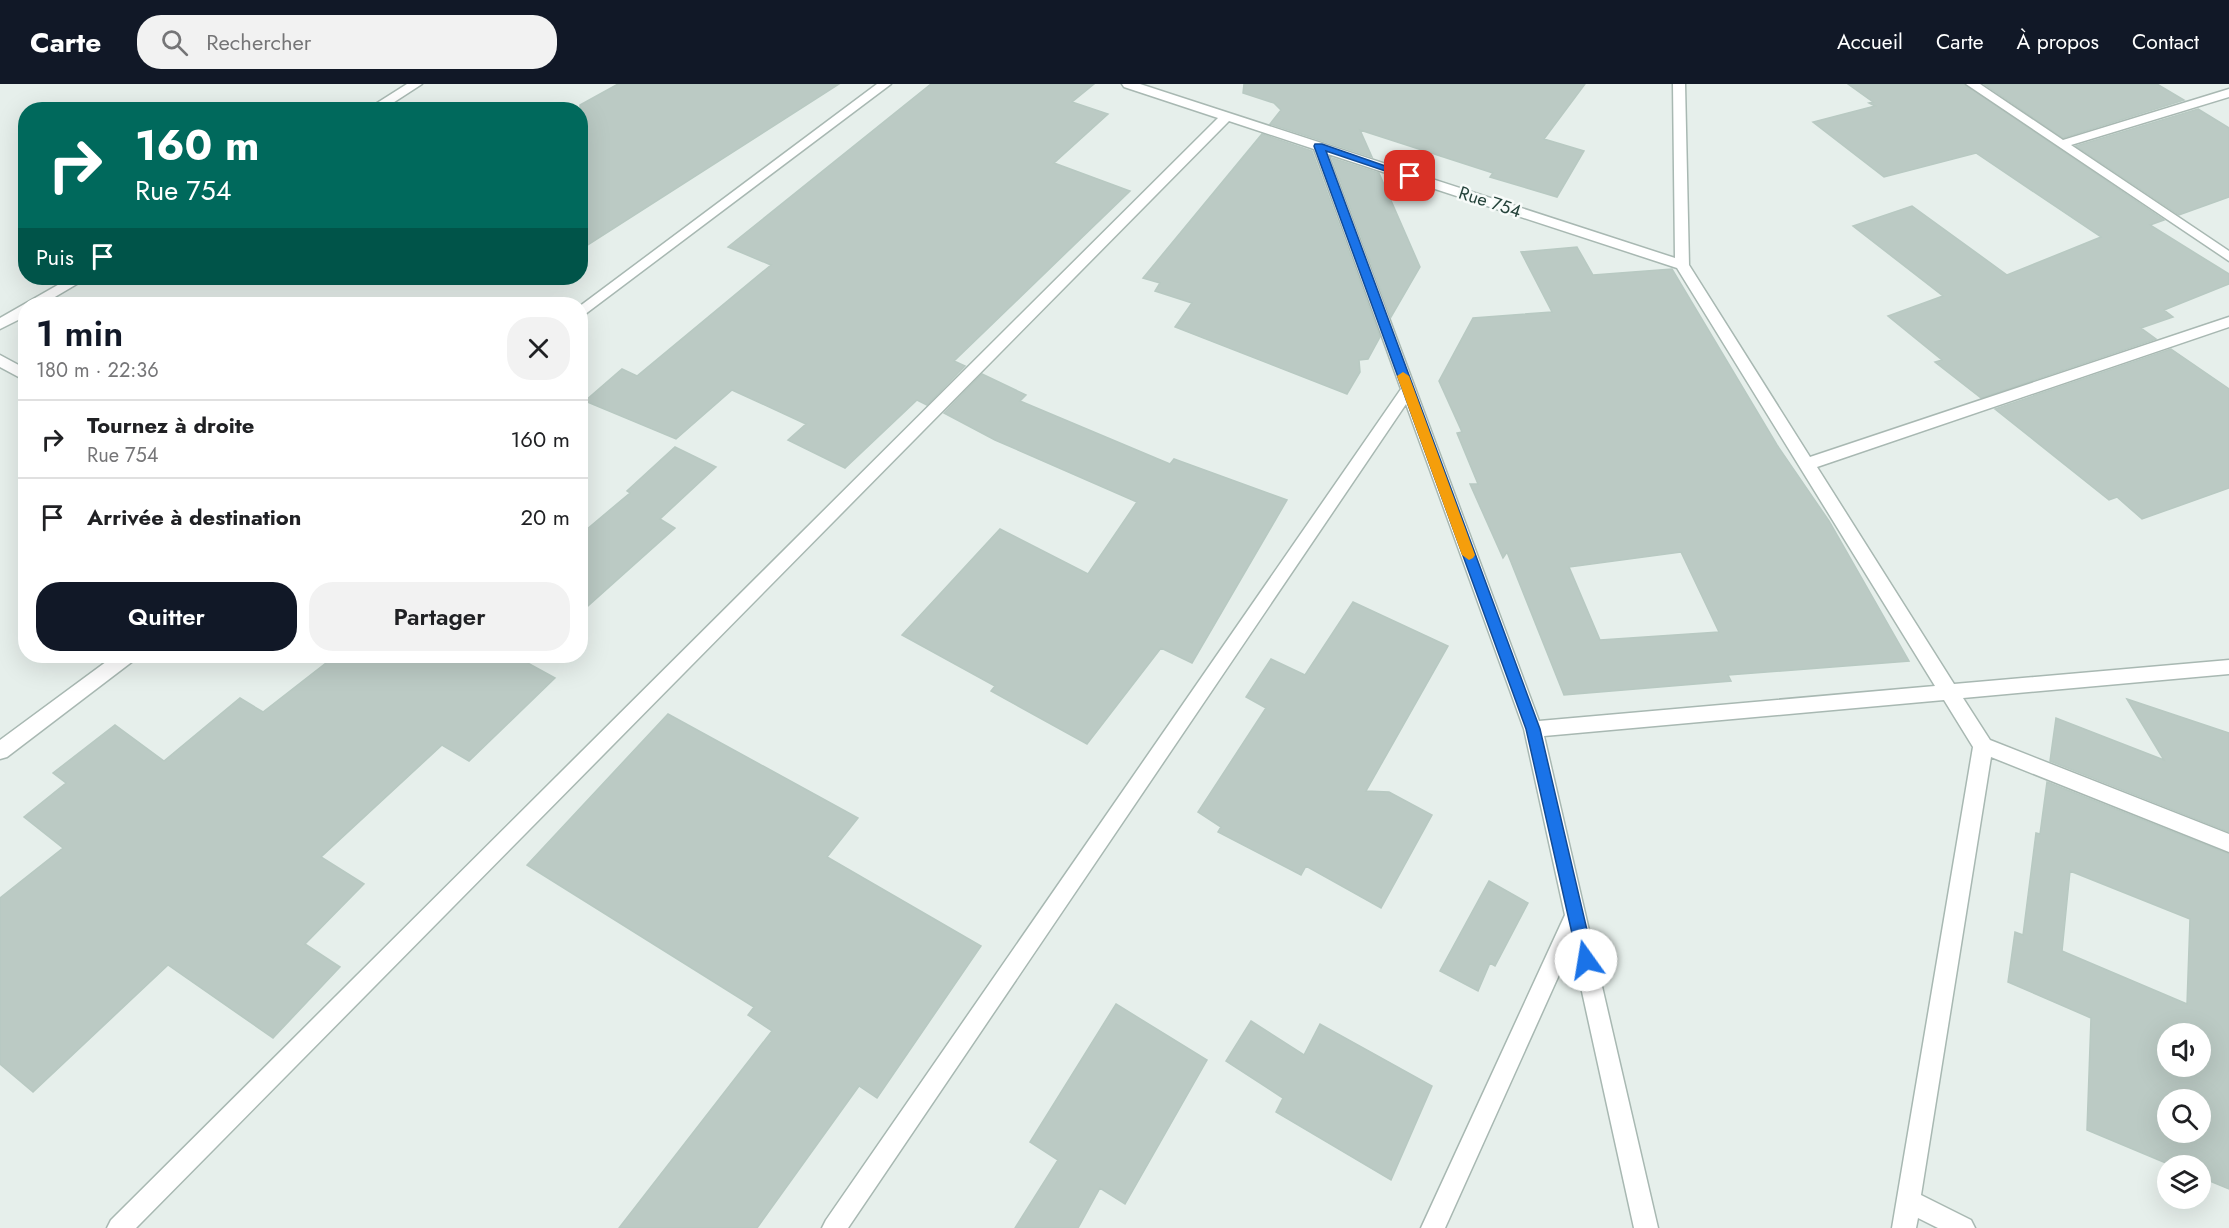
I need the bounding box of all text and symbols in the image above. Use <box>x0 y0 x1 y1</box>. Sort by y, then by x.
search box <box>137 15 557 69</box>
text: Carte <box>30 22 101 63</box>
icon: search <box>158 26 191 59</box>
text: Rechercher <box>206 26 311 58</box>
text: Accueil <box>1837 27 1903 57</box>
text: Carte <box>1936 27 1984 57</box>
text: À propos <box>2017 27 2099 57</box>
text: Contact <box>2132 27 2199 57</box>
text: 160 m <box>135 115 259 176</box>
icon: right <box>36 126 114 204</box>
pin <box>1384 150 1435 201</box>
icon: arrive <box>1393 159 1426 192</box>
text: Rue 754 <box>135 171 231 210</box>
street label: Rue 754 <box>1455 180 1525 224</box>
icon: arrive <box>86 240 119 273</box>
text: Puis <box>36 241 74 273</box>
text: 1 min <box>36 307 123 359</box>
button: close <box>507 317 570 380</box>
text: 180 m · 22:36 <box>36 356 159 385</box>
text: Tournez à droite <box>87 409 254 441</box>
icon: right <box>36 423 69 456</box>
text: 160 m <box>510 423 570 455</box>
text: Rue 754 <box>87 441 158 470</box>
icon: arrive <box>36 501 69 534</box>
text: Arrivée à destination <box>87 501 301 533</box>
text: 20 m <box>521 501 570 533</box>
button: Quitter <box>36 582 297 651</box>
button: Partager <box>309 582 570 651</box>
position arrow <box>1554 928 1618 992</box>
map controls <box>2157 1023 2211 1209</box>
button: sound <box>2157 1023 2211 1077</box>
button: search <box>2157 1089 2211 1143</box>
button: layers <box>2157 1155 2211 1209</box>

